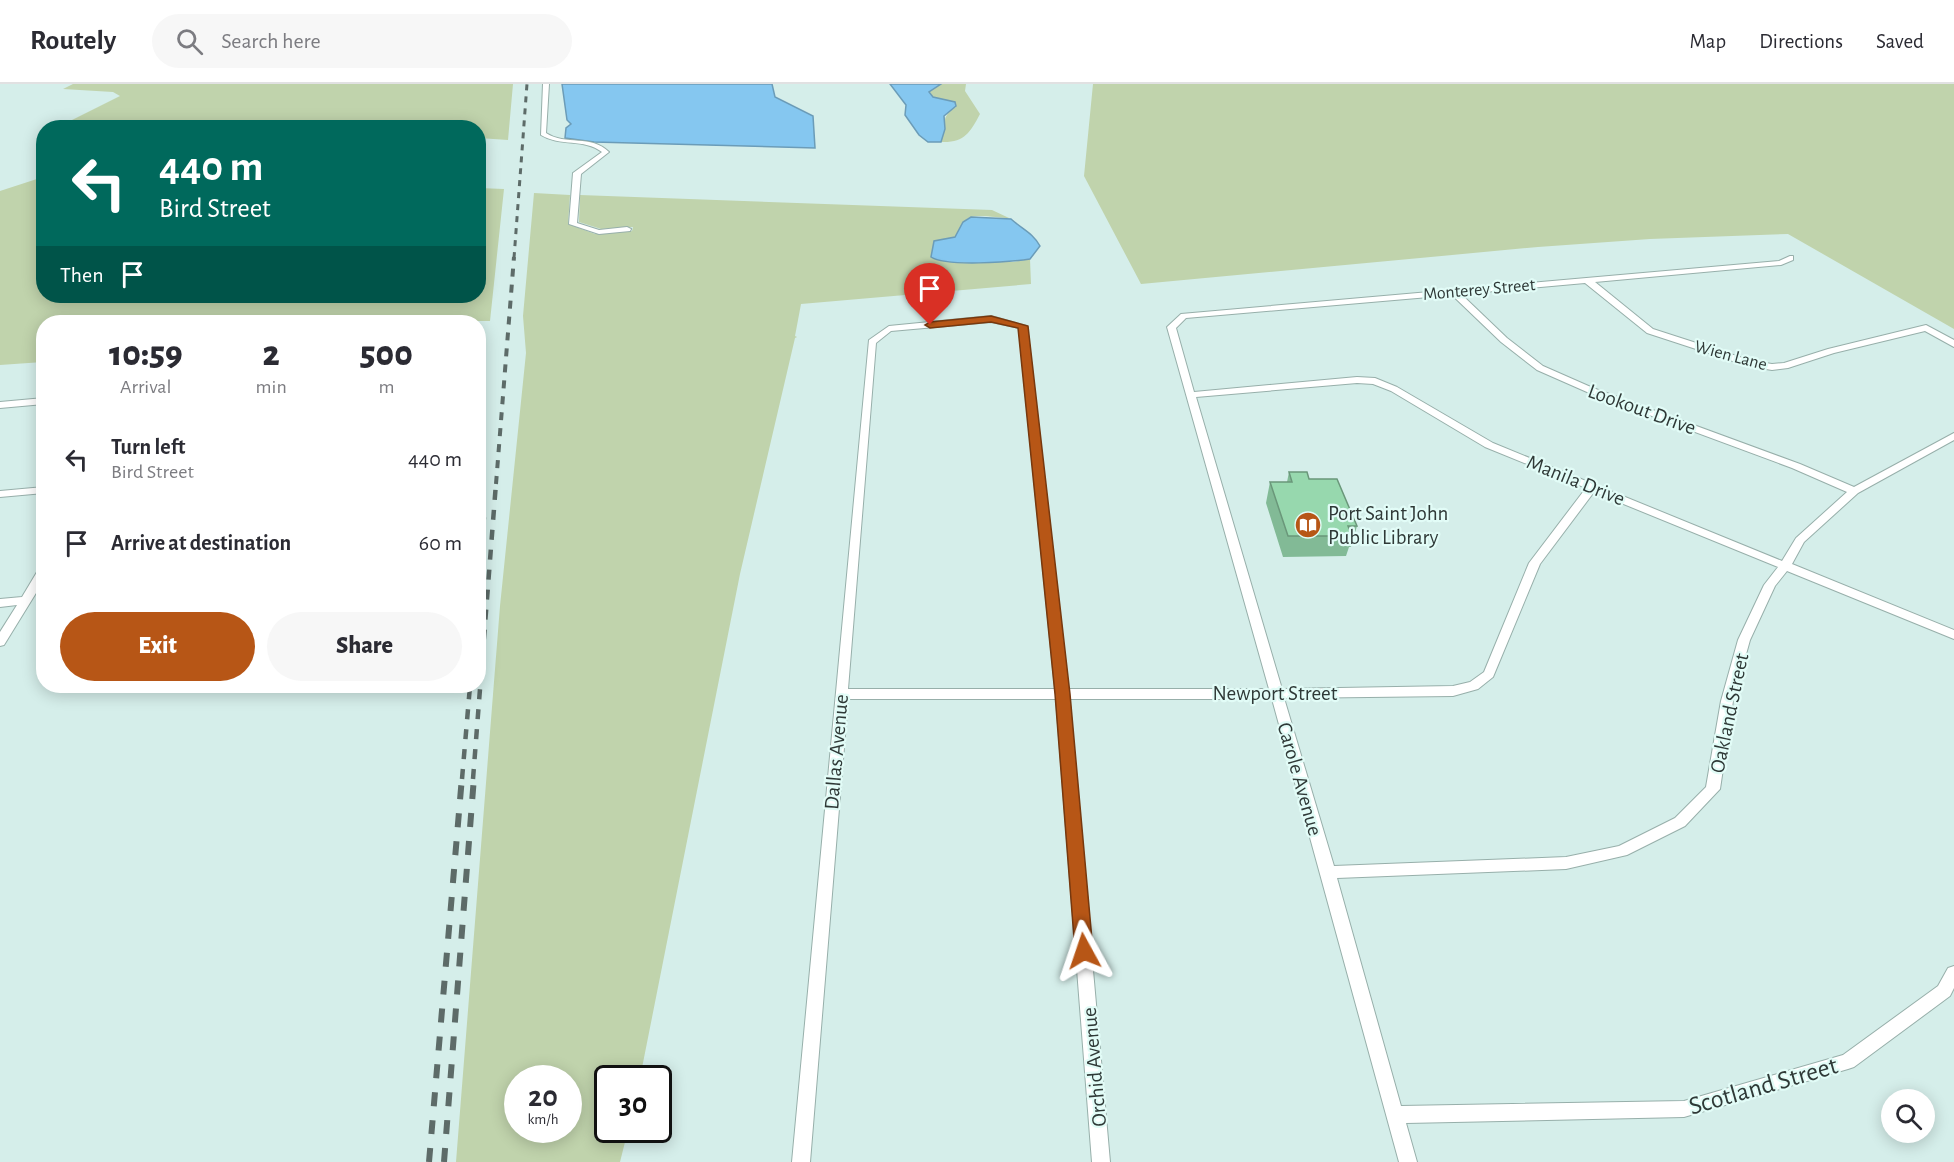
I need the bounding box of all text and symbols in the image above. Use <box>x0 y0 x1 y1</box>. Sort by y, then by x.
search box <box>152 14 572 68</box>
icon: search <box>173 25 206 58</box>
text: Routely <box>30 27 116 55</box>
text: Search here <box>221 30 321 52</box>
text: Map <box>1690 31 1726 52</box>
text: Directions <box>1759 31 1843 52</box>
text: Saved <box>1876 31 1924 52</box>
icon: left <box>60 144 138 222</box>
text: 440 m <box>159 146 263 188</box>
text: Bird Street <box>159 195 271 222</box>
icon: arrive <box>116 258 149 291</box>
pin <box>904 263 955 325</box>
text: Then <box>60 264 104 286</box>
icon: arrive <box>913 272 946 305</box>
street label: Monterey Street <box>1422 276 1536 304</box>
text: 10:59 <box>109 336 183 372</box>
text: 2 <box>263 336 280 372</box>
text: 500 <box>360 336 413 372</box>
street label: Wien Lane <box>1693 338 1769 374</box>
text: Arrival <box>120 377 172 397</box>
text: min <box>256 377 287 397</box>
text: m <box>378 377 394 397</box>
street label: Lookout Drive <box>1585 380 1699 439</box>
text: Turn left <box>111 436 185 458</box>
icon: left <box>60 443 93 476</box>
text: 440 m <box>408 448 462 470</box>
street label: Manila Drive <box>1524 451 1628 510</box>
text: Bird Street <box>111 462 194 482</box>
place label: Port Saint John Public Library <box>1328 503 1448 548</box>
library icon: Port Saint John Public Library <box>1293 510 1323 540</box>
icon: arrive <box>60 527 93 560</box>
text: Arrive at destination <box>111 532 291 554</box>
text: 60 m <box>419 532 462 554</box>
button: Exit <box>60 612 255 681</box>
button: Share <box>267 612 462 681</box>
street label: Oakland Street <box>1707 651 1752 775</box>
street label: Newport Street <box>1213 683 1338 704</box>
street label: Dallas Avenue <box>821 693 852 811</box>
street label: Carole Avenue <box>1273 720 1326 838</box>
position arrow <box>1052 919 1116 983</box>
street label: Orchid Avenue <box>1079 1006 1110 1128</box>
street label: Scotland Street <box>1686 1052 1841 1120</box>
speed limit sign: 30 <box>594 1065 672 1143</box>
text: 20 <box>528 1082 558 1112</box>
map controls <box>1881 1089 1935 1143</box>
button: search <box>1881 1089 1935 1143</box>
text: km/h <box>528 1112 558 1127</box>

